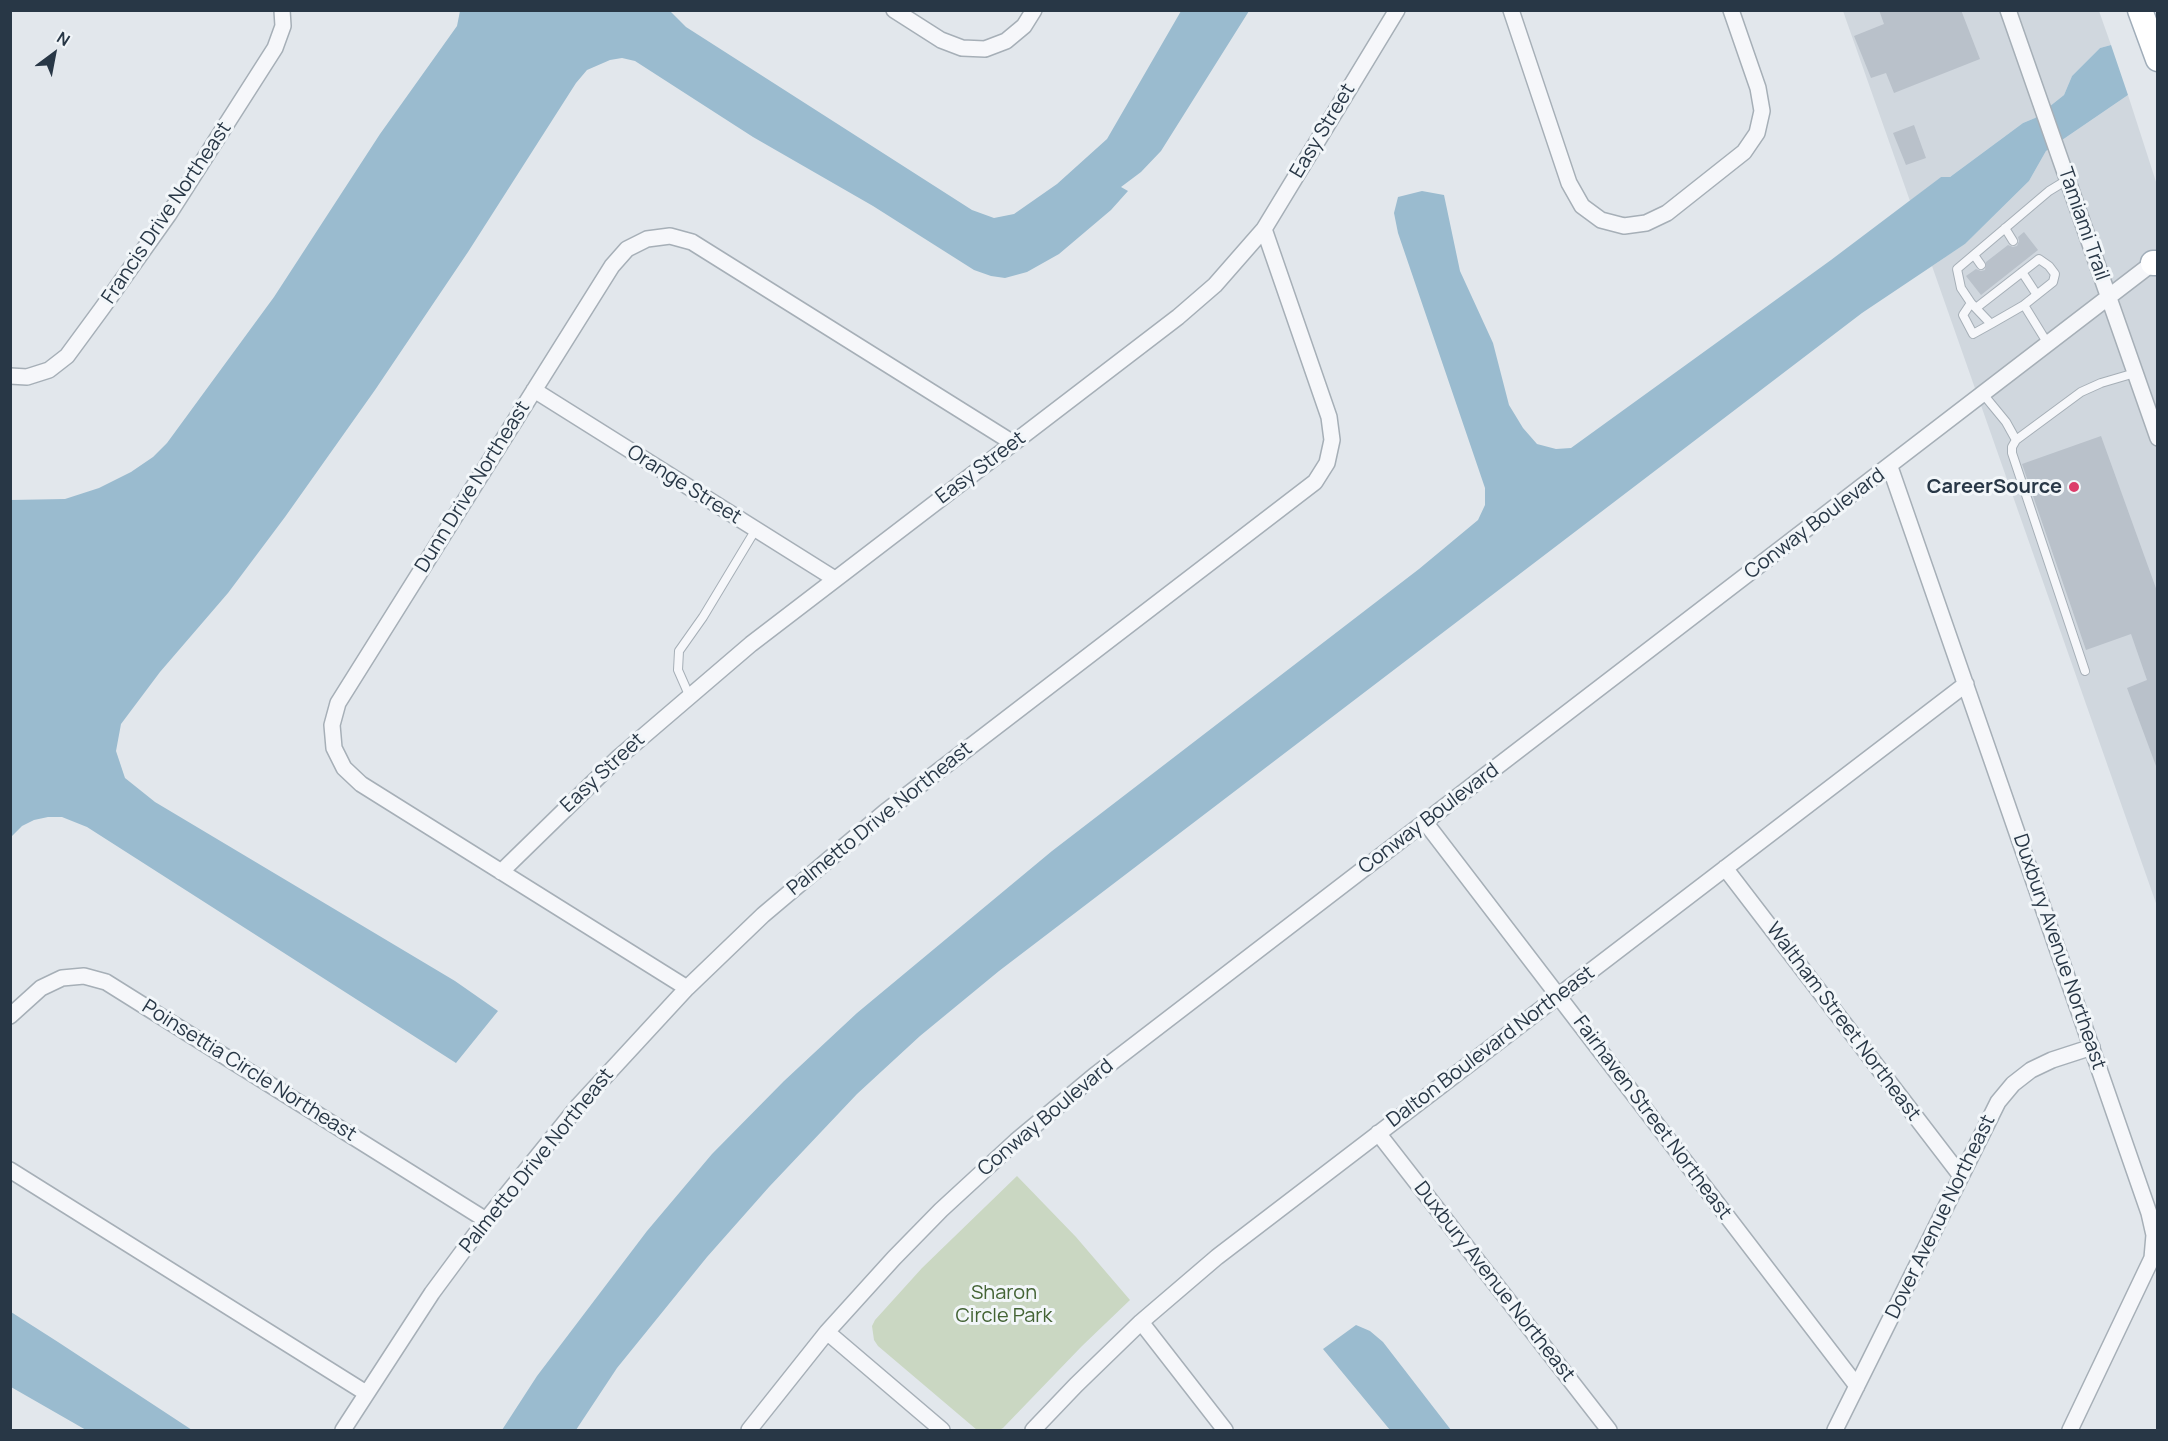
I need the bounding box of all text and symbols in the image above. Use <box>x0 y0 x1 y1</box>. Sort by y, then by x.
north arrow <box>24 24 84 84</box>
text: N <box>53 26 74 51</box>
street label: Easy Street <box>1285 79 1361 183</box>
street label: Francis Drive Northeast <box>97 117 237 309</box>
street label: Tamiami Trail <box>2052 164 2114 284</box>
street label: Dunn Drive Northeast <box>410 397 536 577</box>
street label: Easy Street <box>931 427 1031 509</box>
street label: Orange Street <box>622 440 746 530</box>
street label: Conway Boulevard <box>1740 463 1890 585</box>
place label: CareerSource <box>1927 475 2062 499</box>
marker: CareerSource <box>2067 480 2081 494</box>
street label: Easy Street <box>556 728 650 818</box>
street label: Palmetto Drive Northeast <box>783 737 977 901</box>
street label: Conway Boulevard <box>1354 758 1504 880</box>
street label: Duxbury Avenue Northeast <box>2007 831 2111 1073</box>
street label: Waltham Street Northeast <box>1761 918 1925 1126</box>
street label: Dalton Boulevard Northeast <box>1382 961 1600 1133</box>
street label: Poinsettia Circle Northeast <box>137 995 361 1147</box>
street label: Fairhaven Street Northeast <box>1568 1011 1736 1225</box>
street label: Conway Boulevard <box>973 1054 1119 1182</box>
street label: Palmetto Drive Northeast <box>455 1064 619 1258</box>
street label: Dover Avenue Northeast <box>1881 1111 2001 1323</box>
street label: Duxbury Avenue Northeast <box>1408 1177 1580 1387</box>
park label: Sharon Circle Park <box>956 1281 1052 1328</box>

